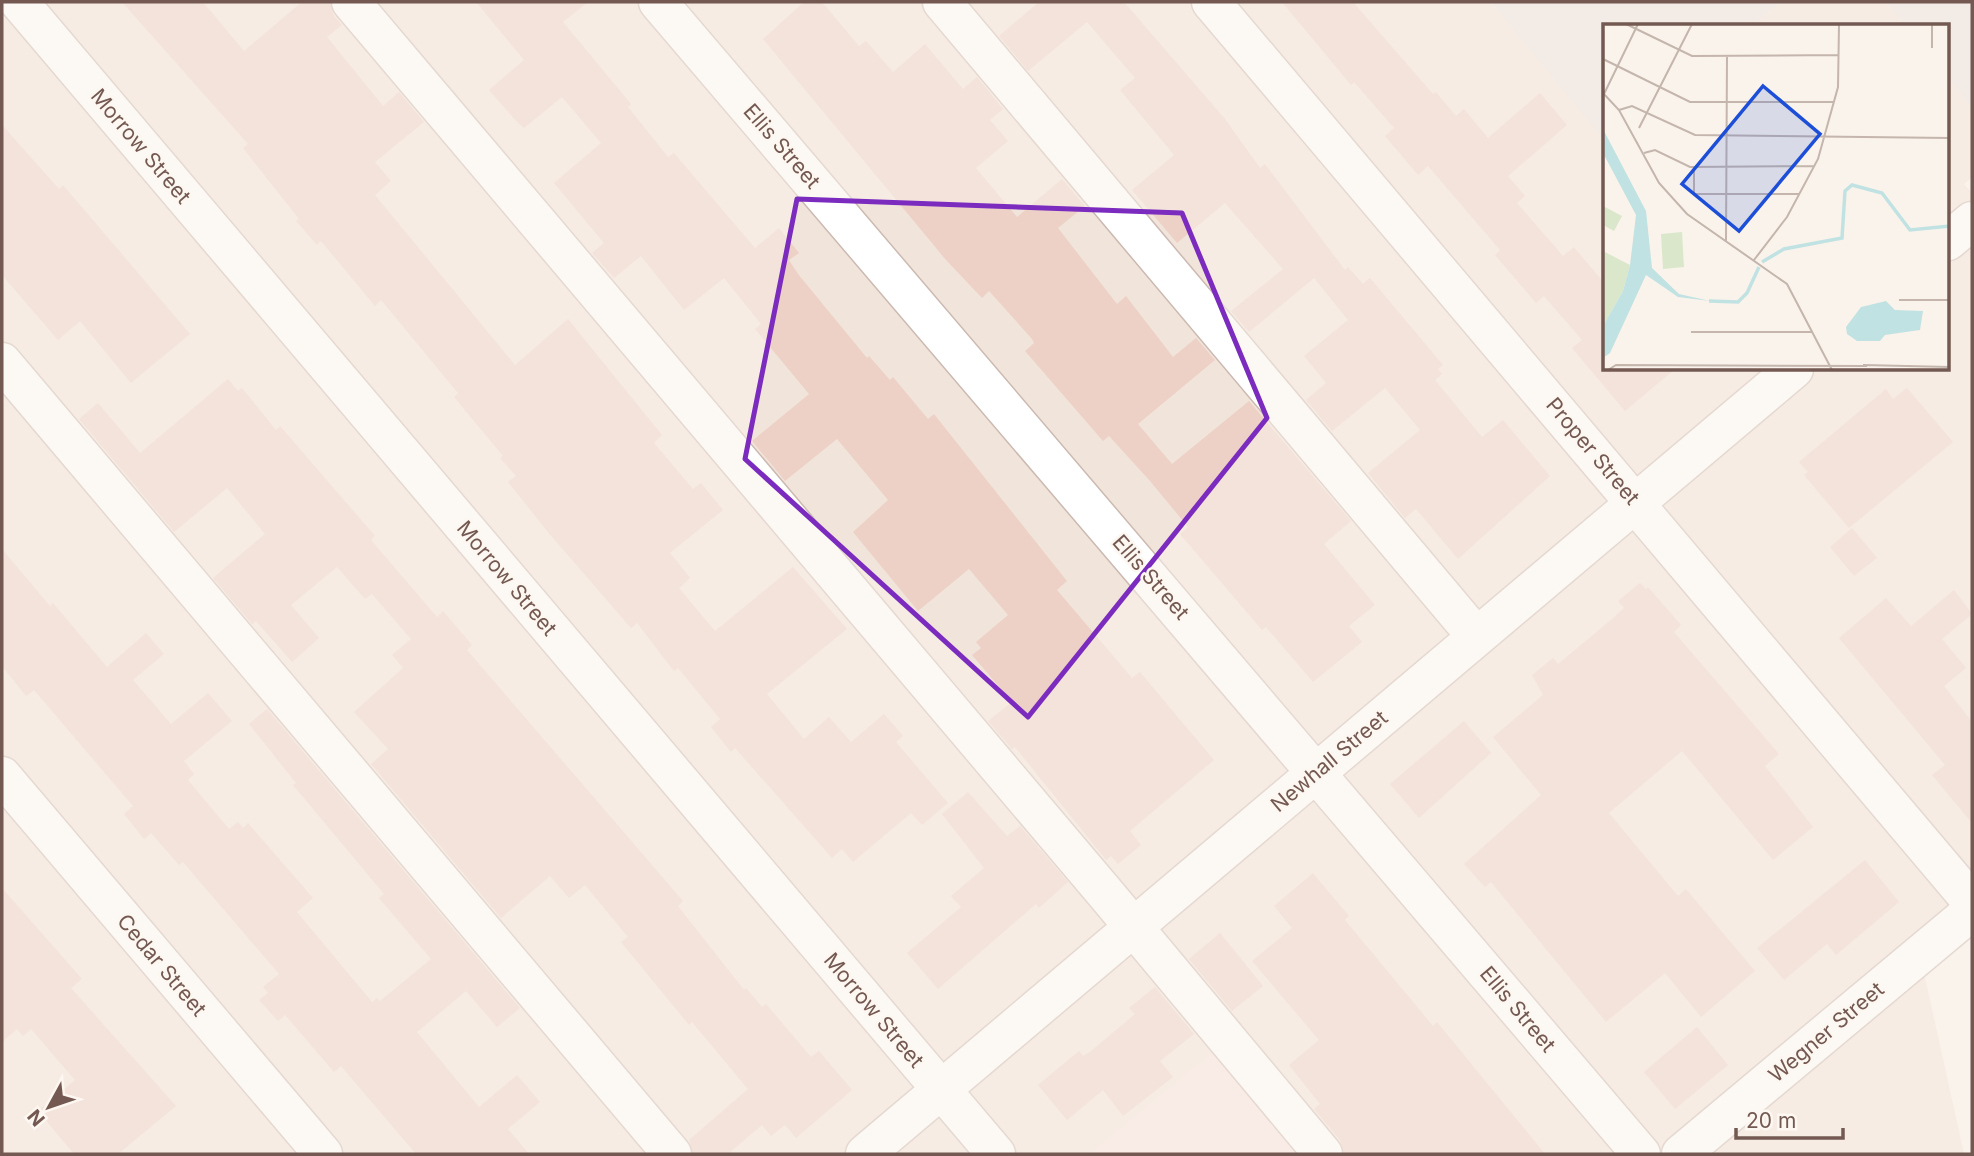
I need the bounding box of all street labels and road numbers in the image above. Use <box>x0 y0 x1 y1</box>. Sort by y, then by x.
street label: Morrow Street <box>86 84 196 208</box>
street label: Ellis Street <box>738 99 826 194</box>
street label: Proper Street <box>1541 393 1645 510</box>
street label: Morrow Street <box>452 516 562 640</box>
street label: Ellis Street <box>1107 530 1195 625</box>
street label: Newhall Street <box>1266 705 1392 817</box>
street label: Cedar Street <box>112 909 212 1021</box>
street label: Morrow Street <box>819 948 929 1072</box>
street label: Ellis Street <box>1475 961 1561 1057</box>
street label: Wegner Street <box>1763 977 1889 1087</box>

